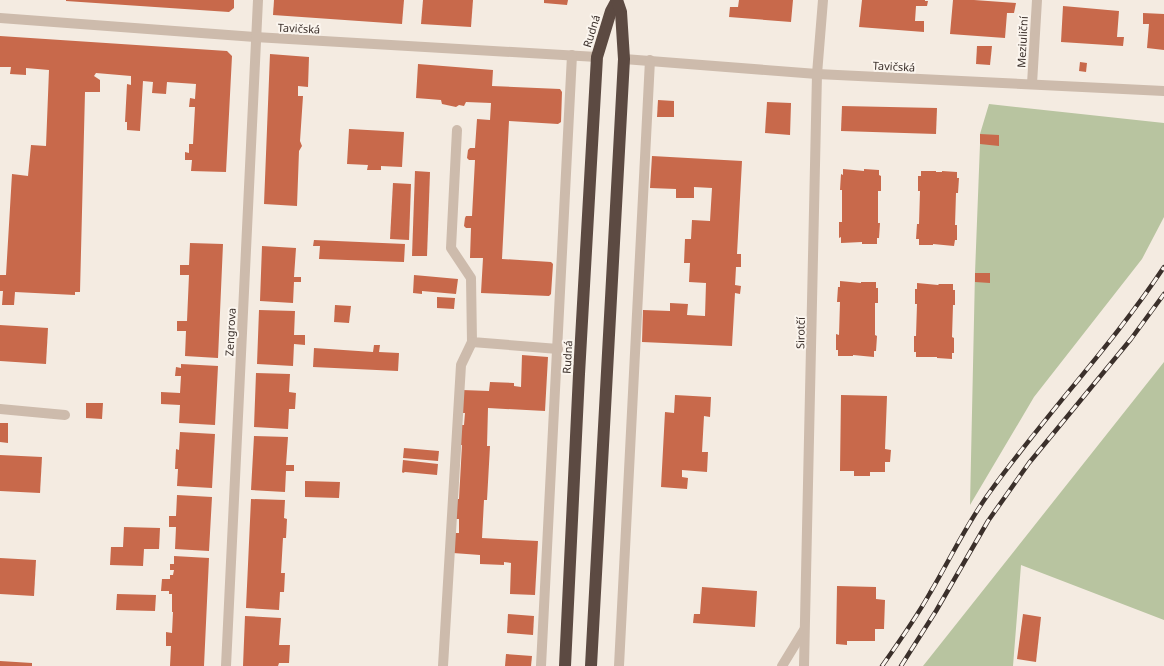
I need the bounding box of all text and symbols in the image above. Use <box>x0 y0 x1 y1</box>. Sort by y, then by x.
street label: Rudná <box>579 13 603 49</box>
street label: Meziuliční <box>1013 15 1031 68</box>
street label: Tavičská <box>277 19 321 37</box>
street label: Tavičská <box>872 57 916 75</box>
street label: Zengrova <box>221 307 239 357</box>
street label: Sirotčí <box>792 316 808 349</box>
street label: Rudná <box>559 340 575 374</box>

